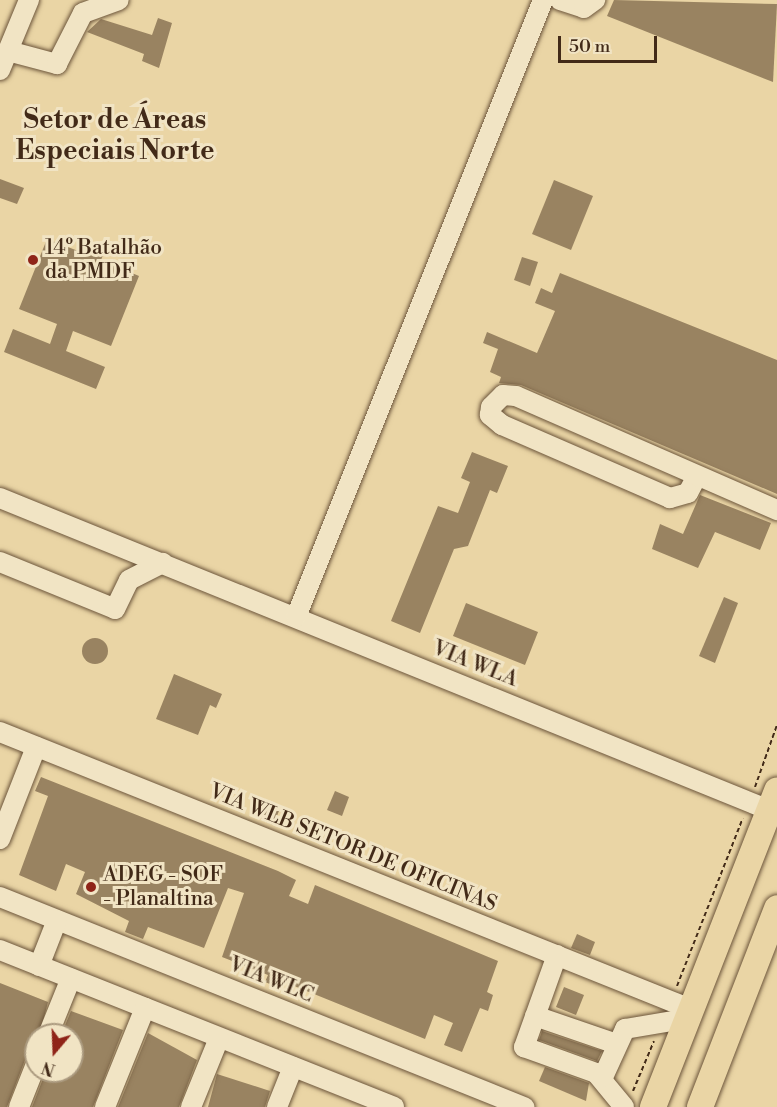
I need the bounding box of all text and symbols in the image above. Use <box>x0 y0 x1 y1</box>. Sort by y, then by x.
scale bar <box>561 24 660 62</box>
text: 50 m <box>569 35 610 58</box>
district label: Setor de Áreas Especiais Norte <box>16 104 214 167</box>
place label: 14º Batalhão da PMDF <box>45 235 162 285</box>
marker: 14º Batalhão da PMDF <box>26 253 40 267</box>
street label: VIA WLA <box>429 635 521 693</box>
street label: VIA WLB SETOR DE OFICINAS <box>206 779 500 917</box>
place label: ADEG - SOF - Planaltina <box>103 862 223 912</box>
marker: ADEG - SOF - Planaltina <box>84 880 98 894</box>
street label: VIA WLC <box>225 952 317 1008</box>
north arrow <box>24 1023 84 1083</box>
text: N <box>40 1057 58 1080</box>

